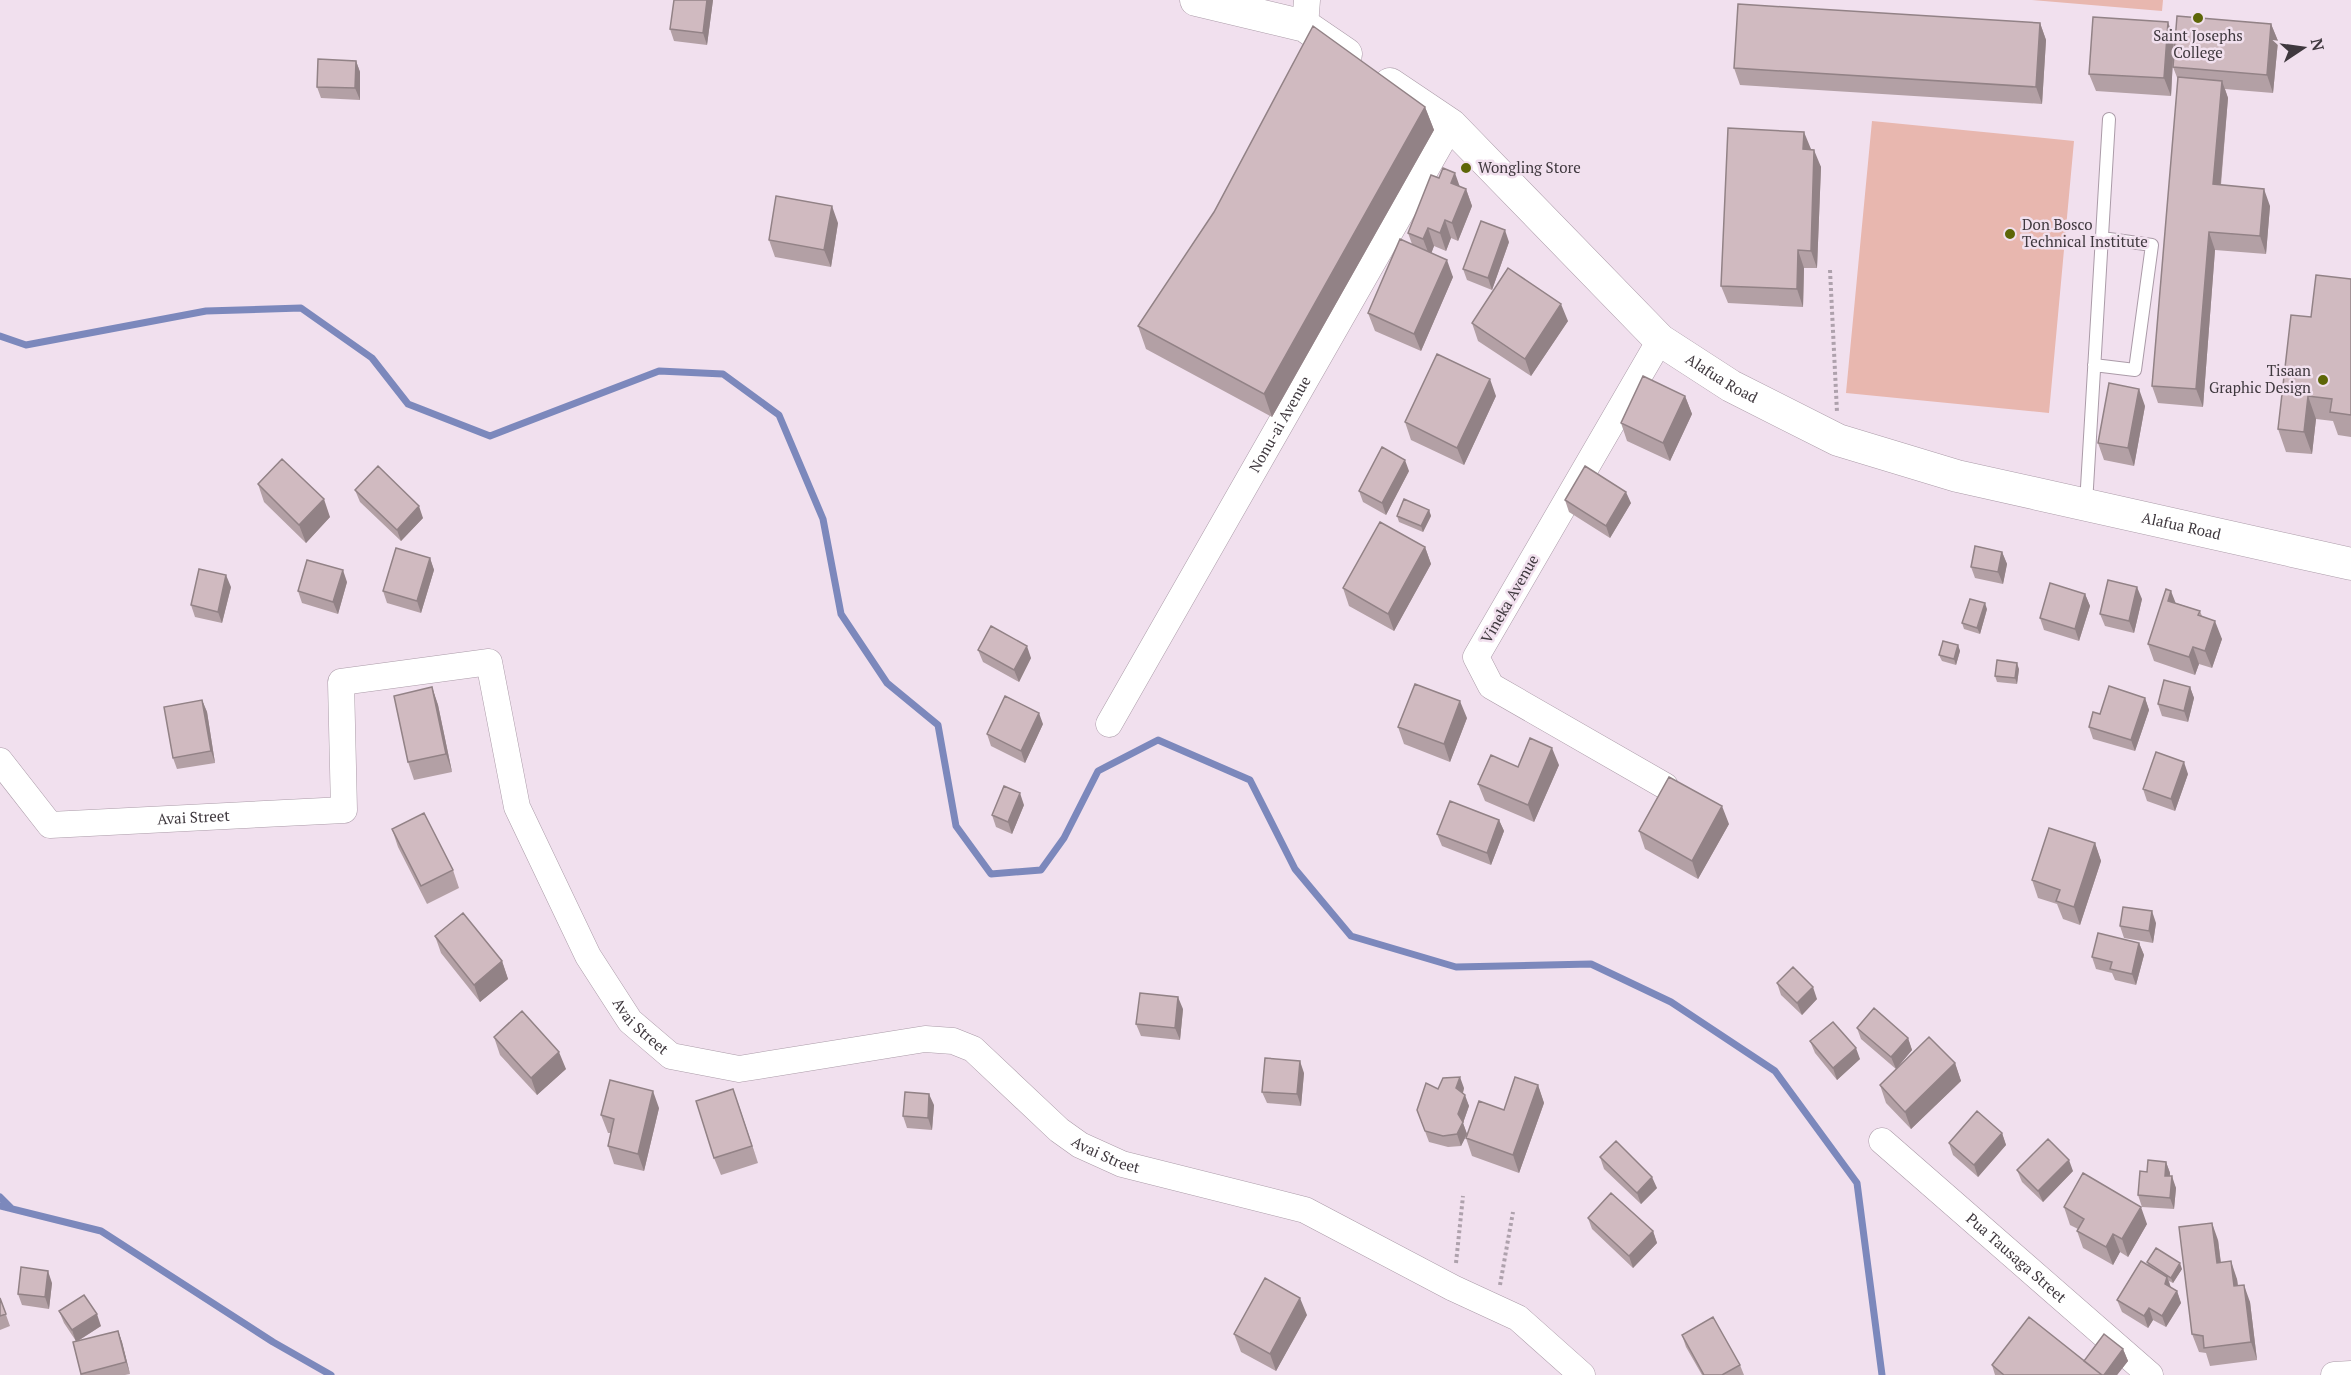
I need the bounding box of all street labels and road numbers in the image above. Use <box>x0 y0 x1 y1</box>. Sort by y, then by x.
street label: Alafua Road <box>1682 348 1761 407</box>
street label: Nonu-ai Avenue <box>1244 372 1315 476</box>
street label: Alafua Road <box>2140 507 2223 544</box>
street label: Vineka Avenue <box>1476 551 1543 646</box>
street label: Avai Street <box>157 805 231 829</box>
street label: Avai Street <box>609 994 673 1059</box>
street label: Avai Street <box>1068 1131 1143 1177</box>
street label: Pua Tausaga Street <box>1962 1208 2072 1307</box>

